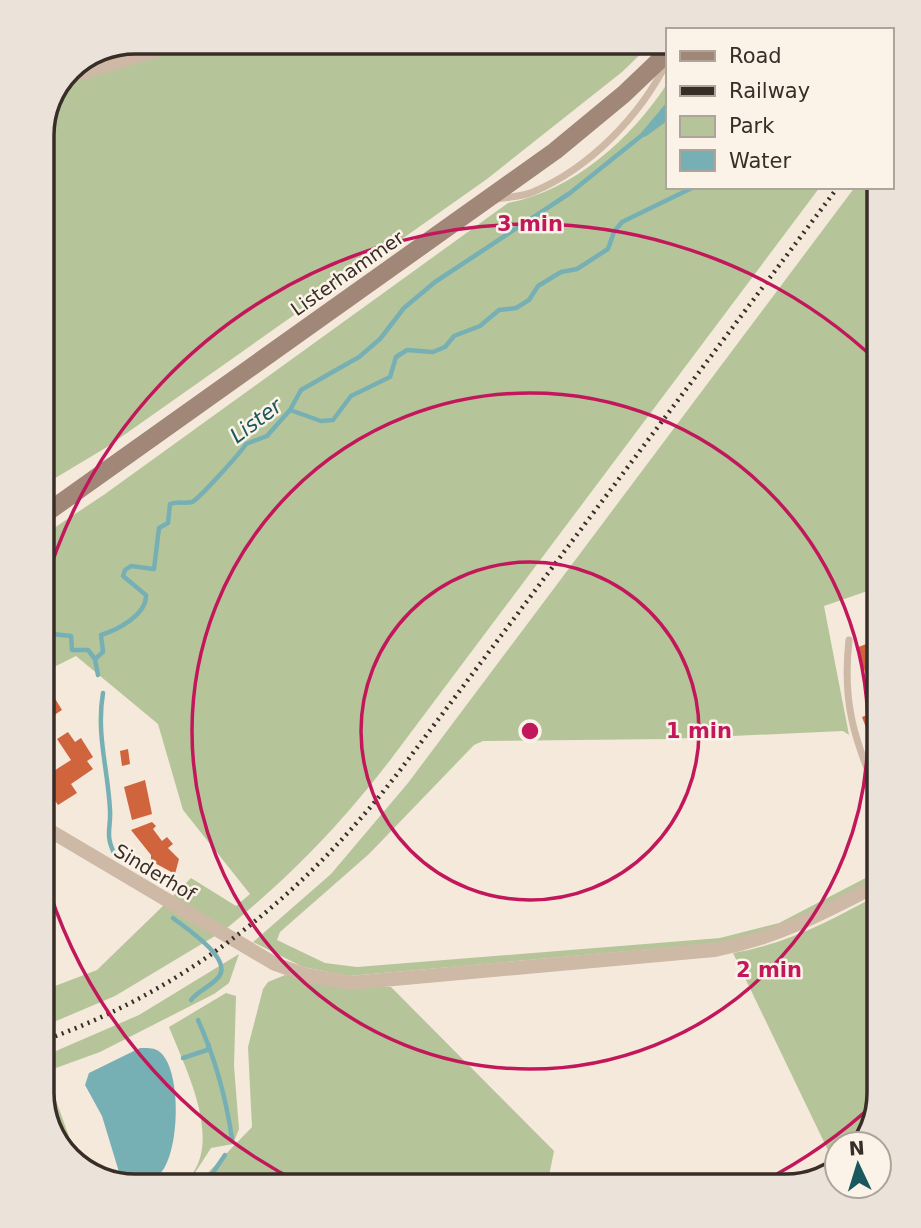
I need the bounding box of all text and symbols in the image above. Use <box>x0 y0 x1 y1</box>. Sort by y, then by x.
legend <box>666 28 893 189</box>
text: Road <box>729 44 782 68</box>
text: Railway <box>729 79 810 103</box>
text: Park <box>729 114 775 138</box>
text: Water <box>729 149 791 173</box>
text: 3 min <box>497 212 563 236</box>
street label: Listerhammer <box>286 226 408 320</box>
water label: Lister <box>226 393 288 448</box>
centre of rings <box>518 719 542 743</box>
text: 1 min <box>666 719 732 743</box>
street label: Sinderhof <box>110 839 201 906</box>
text: 2 min <box>736 958 802 982</box>
north arrow <box>823 1130 893 1200</box>
text: N <box>848 1137 866 1160</box>

